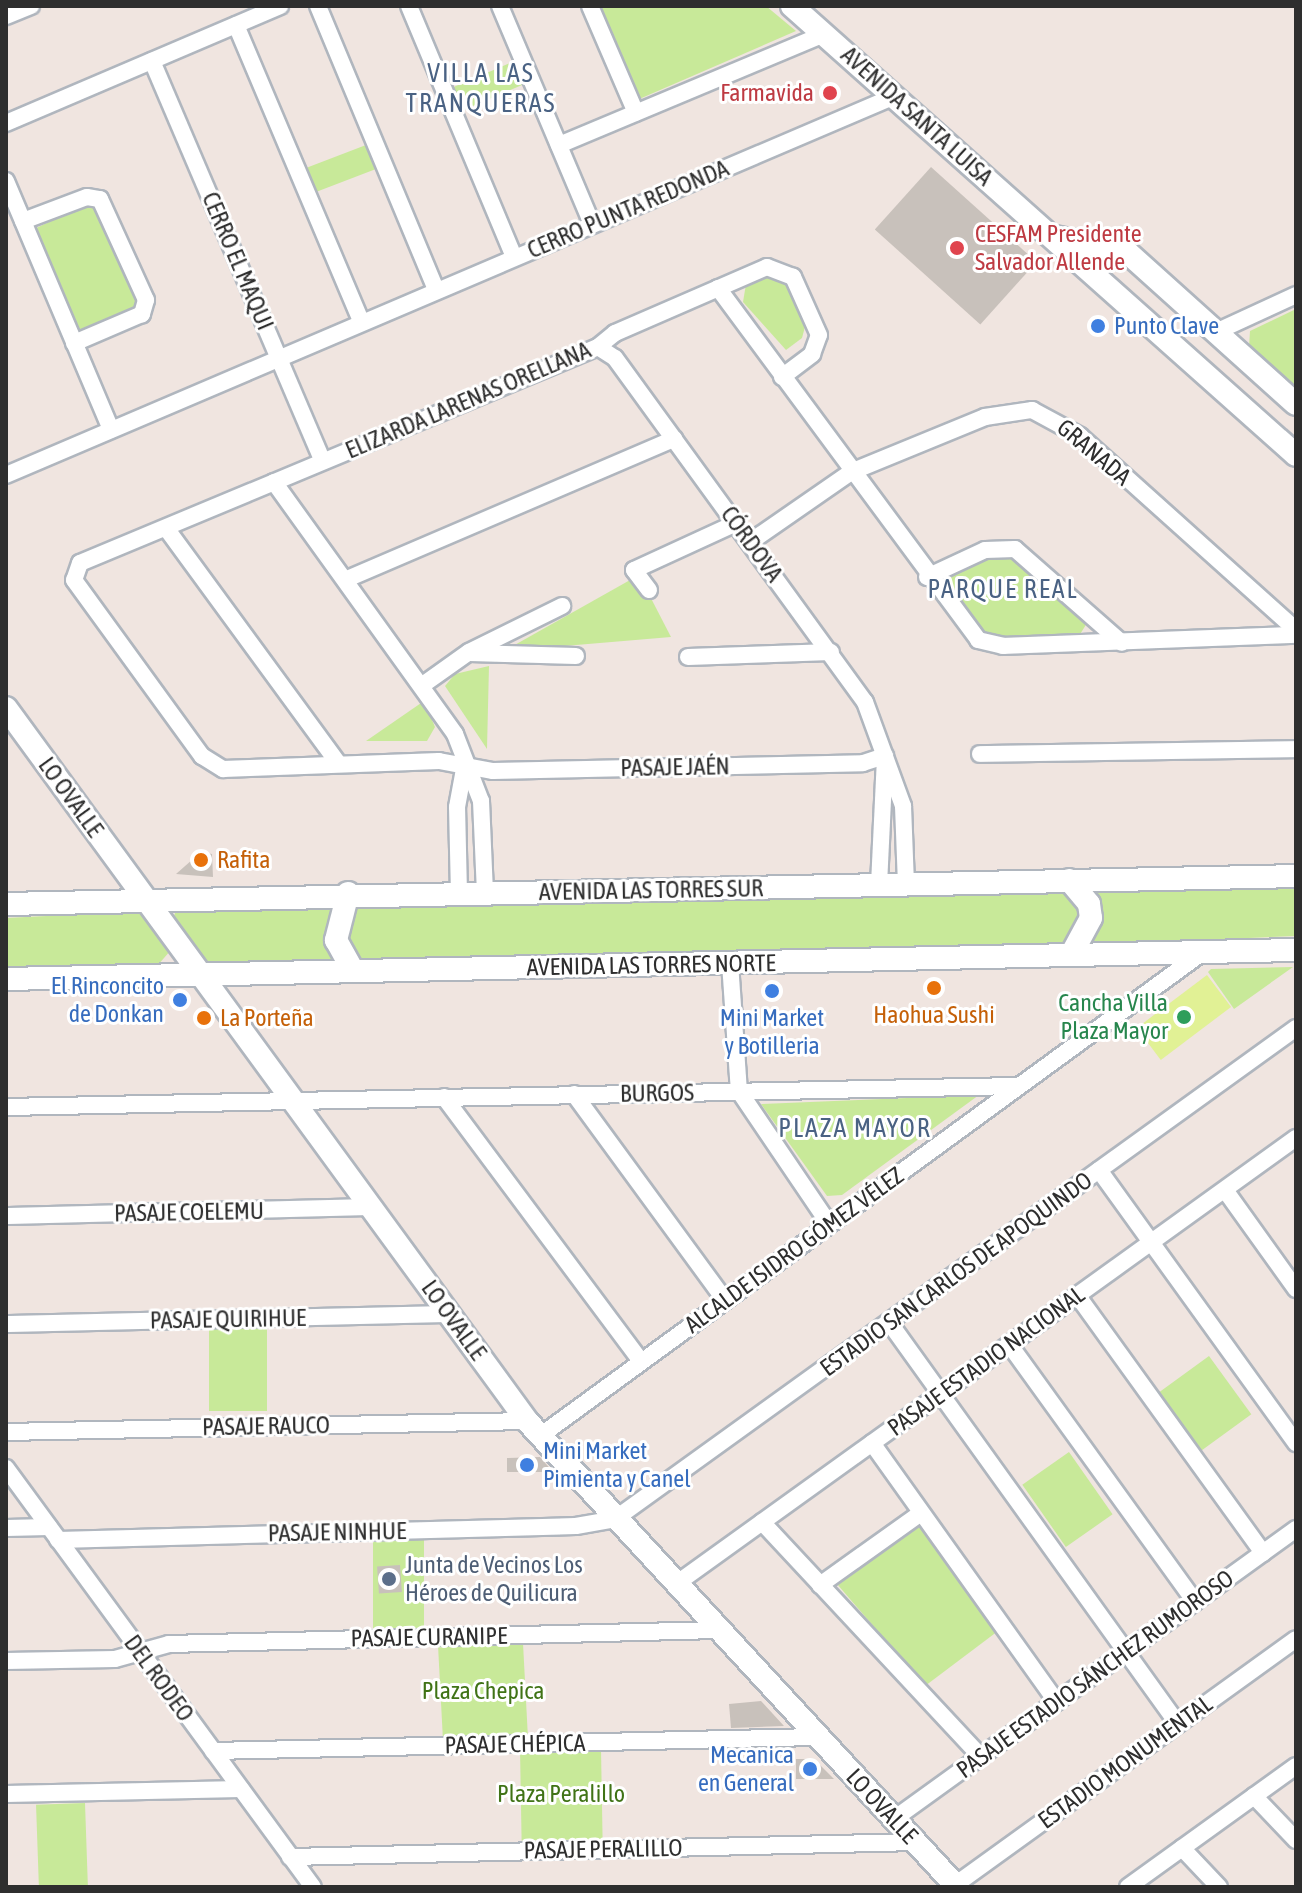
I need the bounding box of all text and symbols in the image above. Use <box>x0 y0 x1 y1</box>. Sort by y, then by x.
street label: AVENIDA SANTA LUISA <box>835 40 999 192</box>
district label: VILLA LAS TRANQUERAS <box>406 58 556 120</box>
place label: Farmavida <box>720 79 814 107</box>
marker: Farmavida <box>821 84 839 102</box>
street label: CERRO PUNTA REDONDA <box>523 154 733 264</box>
street label: CERRO EL MAQUI <box>196 188 280 334</box>
place label: CESFAM Presidente Salvador Allende <box>975 220 1142 276</box>
marker: CESFAM Presidente Salvador Allende <box>946 237 968 259</box>
place label: Punto Clave <box>1114 312 1219 340</box>
marker: Punto Clave <box>1089 317 1107 335</box>
street label: ELIZARDA LARENAS ORELLANA <box>341 335 595 465</box>
street label: GRANADA <box>1051 413 1137 491</box>
street label: CÓRDOVA <box>715 501 789 587</box>
district label: PARQUE REAL <box>927 574 1079 606</box>
street label: LO OVALLE <box>32 751 110 843</box>
street label: PASAJE JAÉN <box>620 752 730 782</box>
place label: Rafita <box>217 846 270 874</box>
marker: Rafita <box>192 851 210 869</box>
street label: AVENIDA LAS TORRES SUR <box>539 874 763 906</box>
street label: AVENIDA LAS TORRES NORTE <box>526 948 776 982</box>
place label: El Rinconcito de Donkan <box>51 972 164 1028</box>
marker: Haohua Sushi <box>925 979 943 997</box>
marker: Mini Market y Botilleria <box>763 982 781 1000</box>
place label: Cancha Villa Plaza Mayor <box>1058 989 1168 1045</box>
marker: El Rinconcito de Donkan <box>171 991 189 1009</box>
place label: Haohua Sushi <box>873 1001 995 1029</box>
place label: La Porteña <box>220 1004 314 1032</box>
place label: Mini Market y Botilleria <box>720 1004 824 1060</box>
marker: Cancha Villa Plaza Mayor <box>1175 1008 1193 1026</box>
marker: La Porteña <box>195 1009 213 1027</box>
street label: BURGOS <box>620 1078 694 1108</box>
district label: PLAZA MAYOR <box>778 1113 932 1145</box>
street label: ALCALDE ISIDRO GÓMEZ VÉLEZ <box>679 1161 909 1339</box>
street label: ESTADIO SAN CARLOS DE APOQUINDO <box>814 1166 1098 1382</box>
street label: PASAJE COELEMU <box>114 1196 264 1228</box>
street label: LO OVALLE <box>415 1274 493 1366</box>
street label: PASAJE ESTADIO NACIONAL <box>882 1280 1090 1442</box>
street label: PASAJE QUIRIHUE <box>150 1303 306 1335</box>
street label: PASAJE RAUCO <box>202 1410 330 1442</box>
place label: Mini Market Pimienta y Canel <box>543 1437 691 1493</box>
marker: Mini Market Pimienta y Canel <box>518 1456 536 1474</box>
street label: PASAJE NINHUE <box>268 1516 406 1548</box>
place label: Junta de Vecinos Los Héroes de Quilicura <box>405 1551 583 1607</box>
street label: PASAJE ESTADIO SÁNCHEZ RUMOROSO <box>951 1564 1239 1784</box>
marker: Junta de Vecinos Los Héroes de Quilicura <box>380 1570 398 1588</box>
street label: PASAJE CURANIPE <box>350 1621 508 1653</box>
street label: DEL RODEO <box>118 1629 200 1727</box>
park label: Plaza Chepica <box>422 1677 544 1705</box>
street label: ESTADIO MONUMENTAL <box>1032 1689 1218 1835</box>
street label: PASAJE CHÉPICA <box>444 1728 586 1760</box>
place label: Mecanica en General <box>698 1741 794 1797</box>
marker: Mecanica en General <box>801 1760 819 1778</box>
street label: LO OVALLE <box>840 1763 924 1849</box>
park label: Plaza Peralillo <box>497 1780 625 1808</box>
street label: PASAJE PERALILLO <box>523 1833 683 1865</box>

